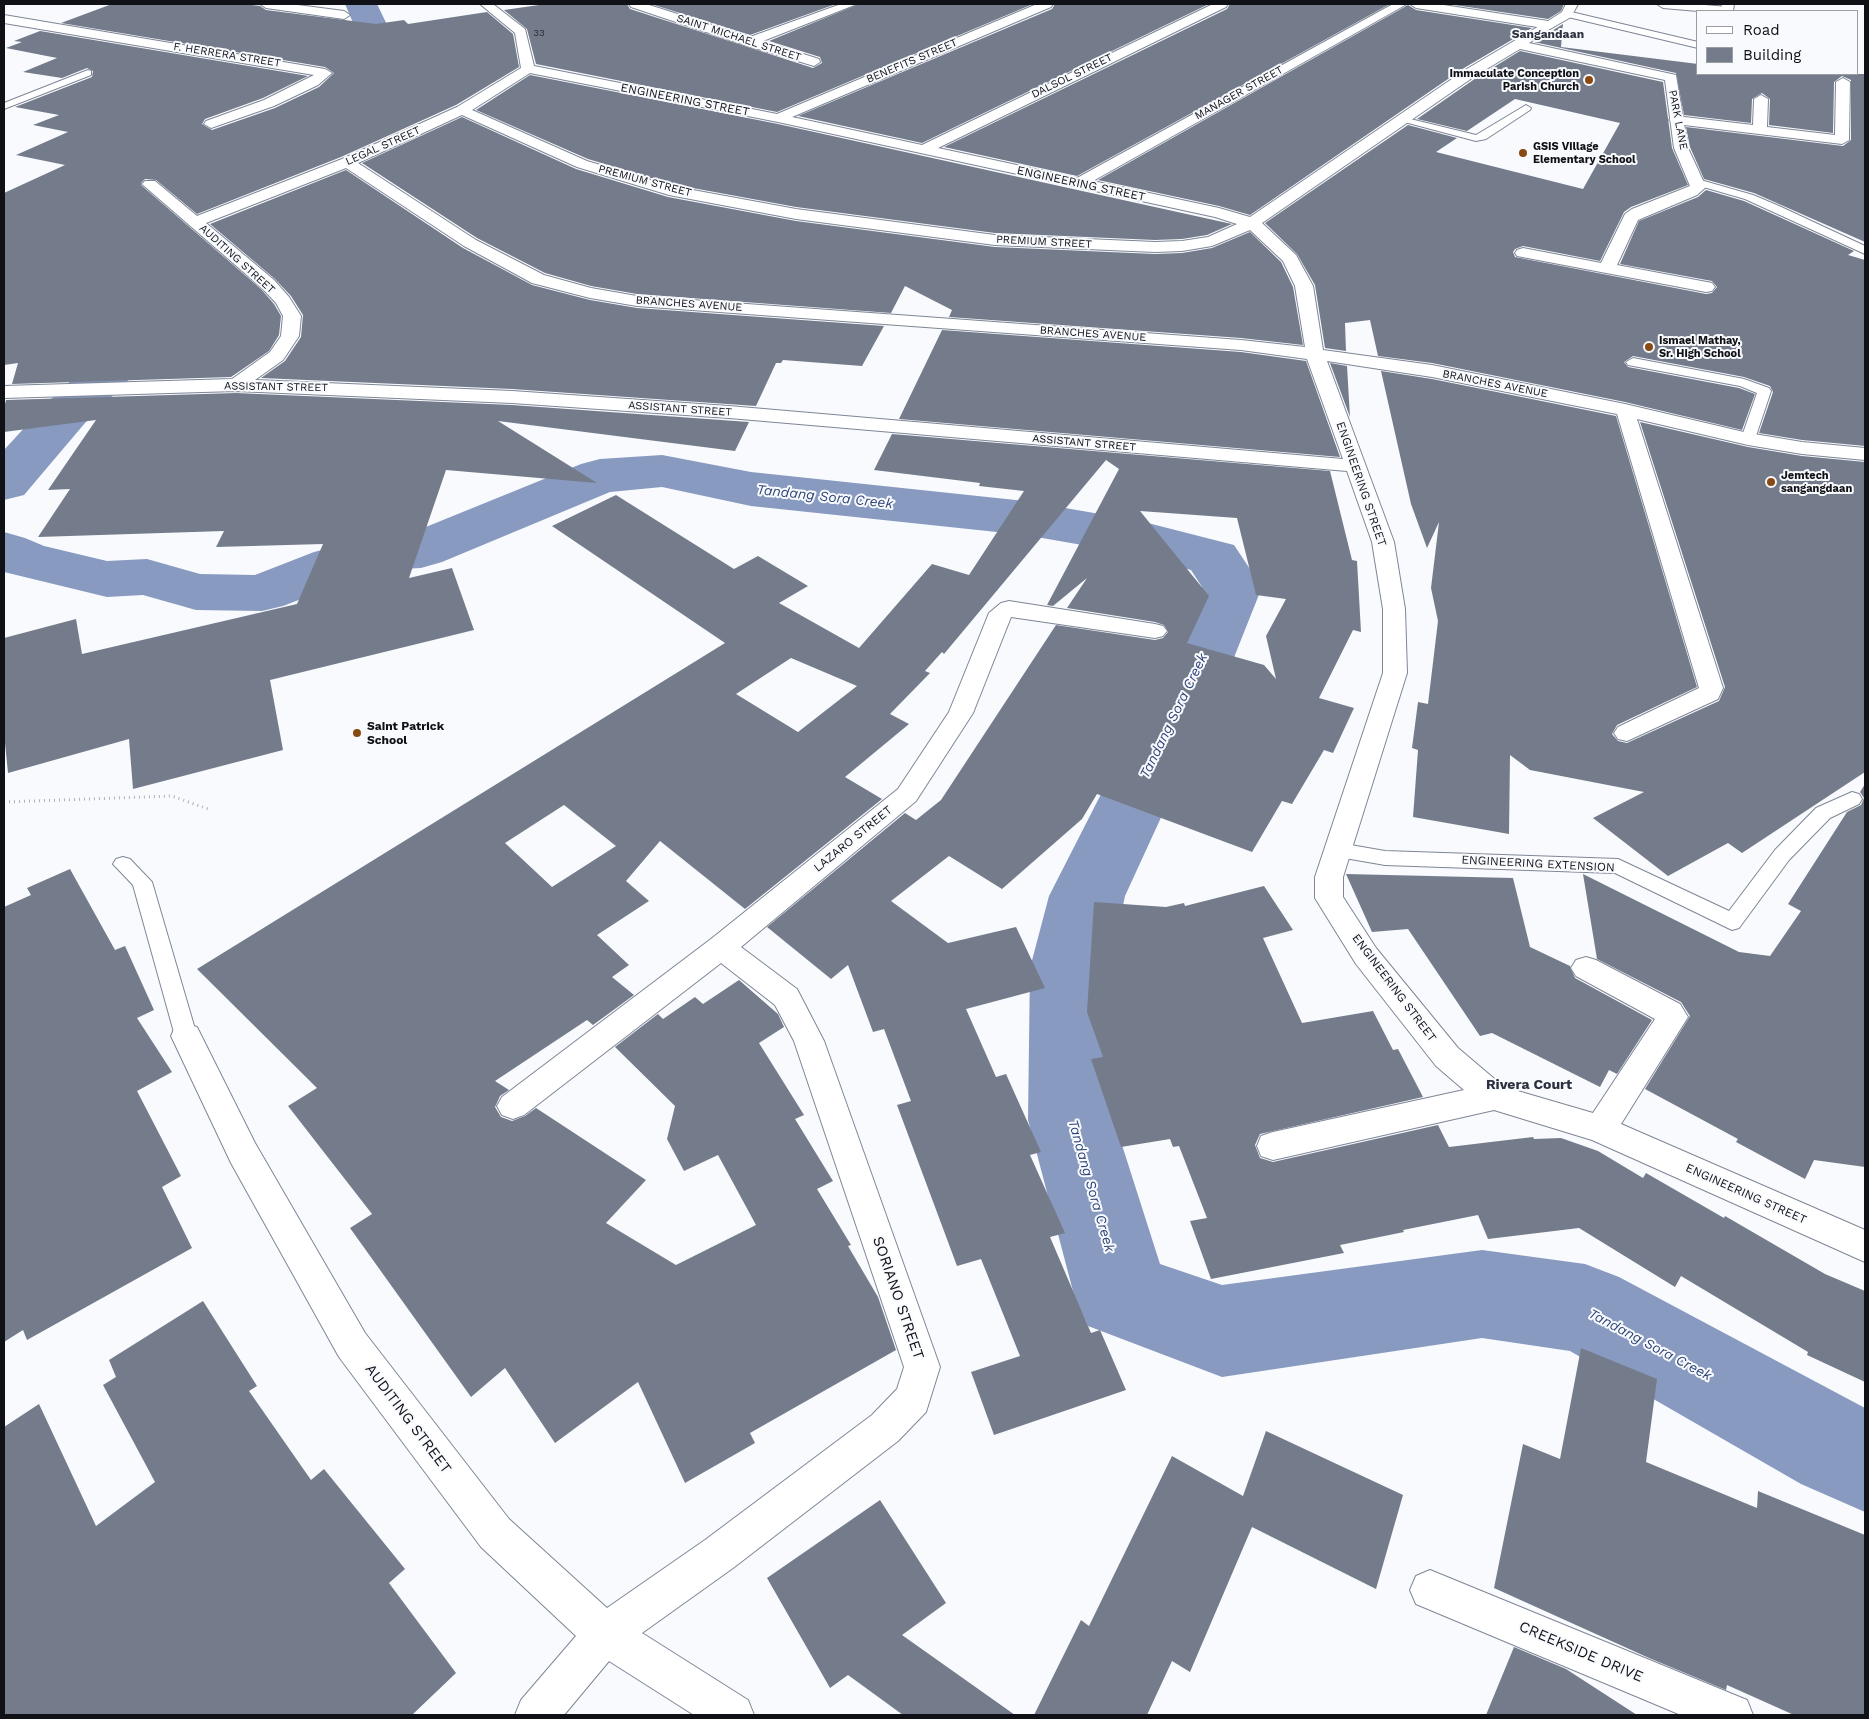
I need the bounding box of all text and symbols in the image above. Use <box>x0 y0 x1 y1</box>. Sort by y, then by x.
legend <box>1696 10 1859 75</box>
street label: SAINT MICHAEL STREET <box>675 12 803 64</box>
text: Road <box>1743 21 1780 39</box>
house number: 33 <box>533 27 545 39</box>
district label: Sangandaan <box>1512 27 1584 41</box>
street label: BENEFITS STREET <box>864 36 960 86</box>
street label: F. HERRERA STREET <box>172 40 282 70</box>
text: Building <box>1743 46 1801 64</box>
street label: DALSOL STREET <box>1029 51 1115 101</box>
street label: MANAGER STREET <box>1192 63 1286 123</box>
place label: Immaculate Conception Parish Church <box>1450 67 1579 93</box>
marker: Immaculate Conception Parish Church <box>1583 74 1595 86</box>
street label: ENGINEERING STREET <box>619 80 751 120</box>
street label: PARK LANE <box>1666 89 1690 151</box>
street label: LEGAL STREET <box>344 124 422 168</box>
place label: GSIS Village Elementary School <box>1533 140 1636 166</box>
marker: GSIS Village Elementary School <box>1517 147 1529 159</box>
street label: PREMIUM STREET <box>597 162 693 200</box>
street label: ENGINEERING STREET <box>1015 163 1147 205</box>
street label: AUDITING STREET <box>197 222 277 296</box>
street label: PREMIUM STREET <box>996 233 1092 251</box>
street label: BRANCHES AVENUE <box>635 294 743 314</box>
street label: BRANCHES AVENUE <box>1039 324 1147 344</box>
place label: Ismael Mathay, Sr. High School <box>1659 334 1741 360</box>
marker: Ismael Mathay, Sr. High School <box>1643 341 1655 353</box>
street label: BRANCHES AVENUE <box>1441 367 1549 401</box>
street label: ASSISTANT STREET <box>224 379 328 395</box>
street label: ASSISTANT STREET <box>628 399 732 419</box>
street label: ENGINEERING STREET <box>1333 420 1389 548</box>
street label: ASSISTANT STREET <box>1032 432 1136 454</box>
place label: Jemtech sangangdaan <box>1781 469 1852 495</box>
marker: Jemtech sangangdaan <box>1765 476 1777 488</box>
water label: Tandang Sora Creek <box>756 481 894 513</box>
water label: Tandang Sora Creek <box>1136 651 1212 781</box>
place label: Saint Patrick School <box>367 719 444 747</box>
marker: Saint Patrick School <box>351 727 363 739</box>
street label: LAZARO STREET <box>811 803 895 875</box>
street label: ENGINEERING EXTENSION <box>1461 853 1615 875</box>
street label: ENGINEERING STREET <box>1349 931 1439 1045</box>
district label: Rivera Court <box>1486 1077 1572 1093</box>
water label: Tandang Sora Creek <box>1064 1118 1118 1254</box>
street label: ENGINEERING STREET <box>1683 1161 1809 1227</box>
street label: SORIANO STREET <box>869 1234 927 1362</box>
water label: Tandang Sora Creek <box>1586 1305 1714 1385</box>
street label: AUDITING STREET <box>361 1361 455 1477</box>
street label: CREEKSIDE DRIVE <box>1516 1618 1646 1686</box>

